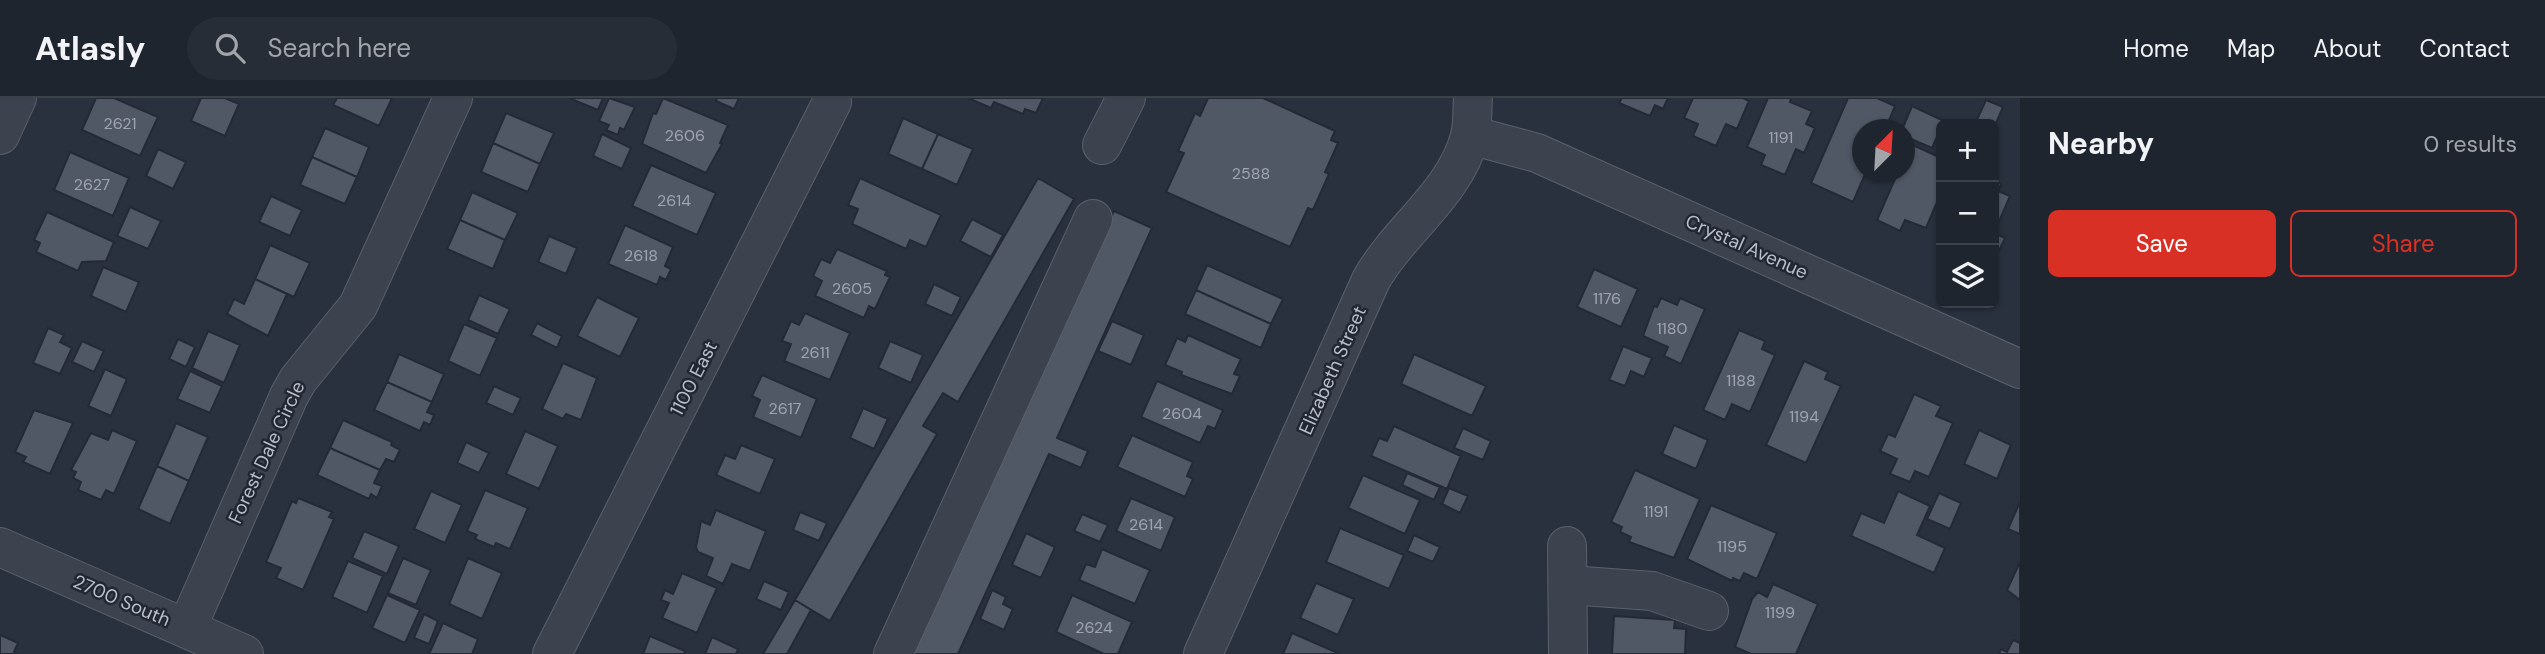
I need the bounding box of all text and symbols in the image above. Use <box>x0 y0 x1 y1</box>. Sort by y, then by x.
search box <box>187 17 677 80</box>
text: Atlasly <box>35 27 145 70</box>
icon: search <box>211 29 249 67</box>
text: Search here <box>267 31 411 65</box>
text: Home <box>2123 33 2189 64</box>
text: Map <box>2227 33 2275 64</box>
text: About <box>2313 33 2382 64</box>
text: Contact <box>2420 33 2510 64</box>
house number: 2621 <box>103 113 137 134</box>
north arrow <box>1852 119 1915 182</box>
map controls <box>1936 119 1999 308</box>
button: + <box>1936 119 1999 182</box>
text: Nearby <box>2048 124 2154 163</box>
house number: 2606 <box>665 125 705 146</box>
house number: 1191 <box>1769 127 1793 148</box>
text: 0 results <box>2424 129 2517 159</box>
house number: 2588 <box>1232 163 1270 184</box>
house number: 2627 <box>74 174 110 195</box>
button: − <box>1936 182 1999 245</box>
house number: 2614 <box>657 190 691 211</box>
street label: Crystal Avenue <box>1682 208 1812 285</box>
button: Save <box>2048 210 2276 277</box>
button: Share <box>2290 210 2517 277</box>
house number: 2618 <box>624 245 658 266</box>
button: layers <box>1936 245 1999 308</box>
house number: 2605 <box>832 278 872 299</box>
house number: 1176 <box>1593 288 1621 309</box>
street label: Elizabeth Street <box>1293 302 1372 438</box>
house number: 1180 <box>1657 318 1687 339</box>
street label: 1100 East <box>664 337 723 420</box>
house number: 2611 <box>800 342 830 363</box>
house number: 1188 <box>1726 370 1756 391</box>
street label: Forest Dale Circle <box>223 377 310 527</box>
house number: 2617 <box>769 398 801 419</box>
house number: 2604 <box>1162 403 1202 424</box>
house number: 1194 <box>1789 406 1819 427</box>
house number: 1191 <box>1644 501 1668 522</box>
house number: 2614 <box>1129 514 1163 535</box>
house number: 1195 <box>1717 536 1747 557</box>
street label: 2700 South <box>69 569 174 632</box>
house number: 1199 <box>1765 602 1795 623</box>
house number: 2624 <box>1075 617 1113 638</box>

